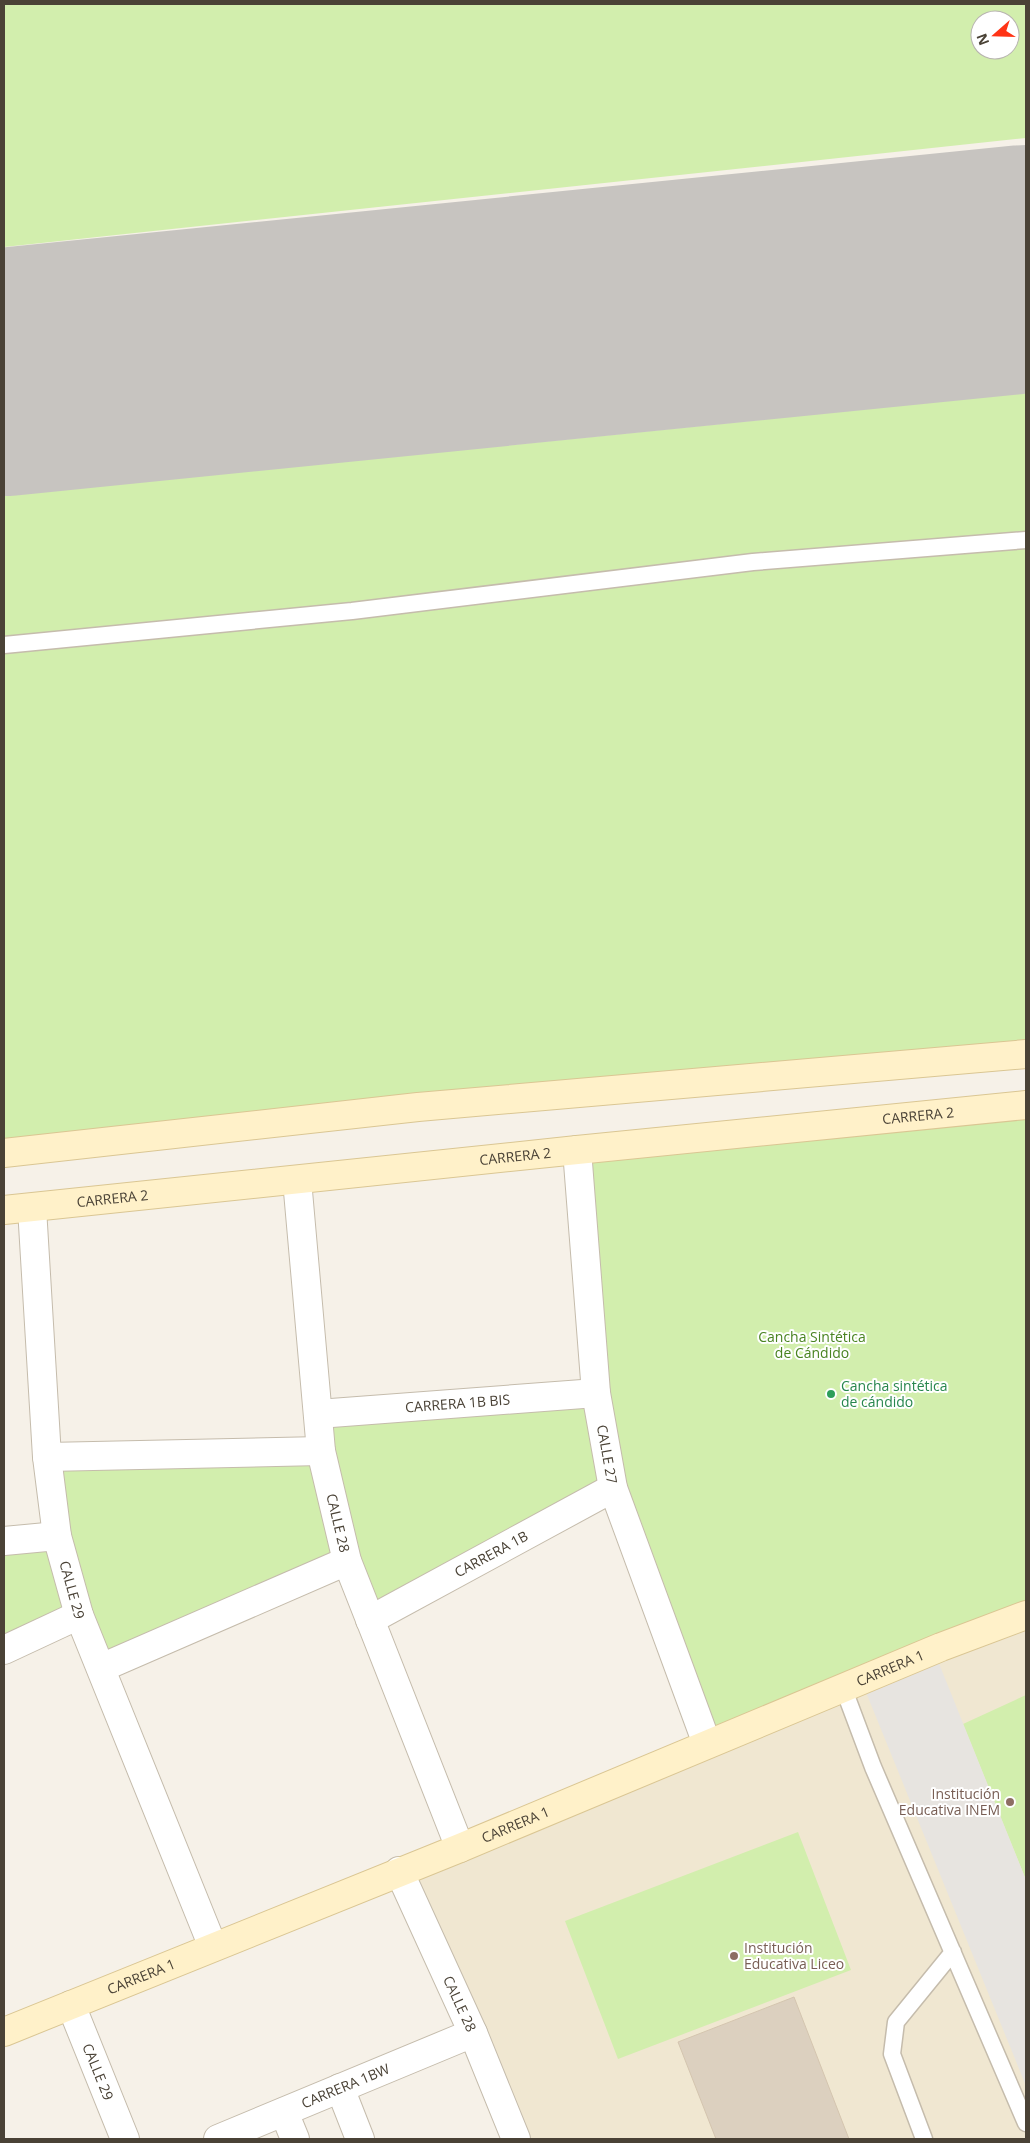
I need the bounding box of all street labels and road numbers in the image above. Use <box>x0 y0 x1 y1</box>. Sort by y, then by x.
street label: CARRERA 2 <box>881 1102 955 1128</box>
street label: CARRERA 2 <box>478 1143 552 1169</box>
street label: CARRERA 2 <box>76 1185 149 1211</box>
street label: CARRERA 1B BIS <box>404 1390 511 1416</box>
street label: CALLE 27 <box>593 1423 622 1485</box>
street label: CALLE 28 <box>322 1492 355 1554</box>
street label: CARRERA 1B <box>451 1526 531 1581</box>
street label: CALLE 29 <box>55 1558 90 1621</box>
street label: CARRERA 1 <box>853 1645 927 1690</box>
street label: CARRERA 1 <box>479 1802 552 1847</box>
street label: CARRERA 1 <box>104 1954 178 1998</box>
street label: CALLE 28 <box>439 1972 481 2035</box>
street label: CALLE 29 <box>78 2040 118 2103</box>
street label: CARRERA 1BW <box>298 2059 392 2112</box>

